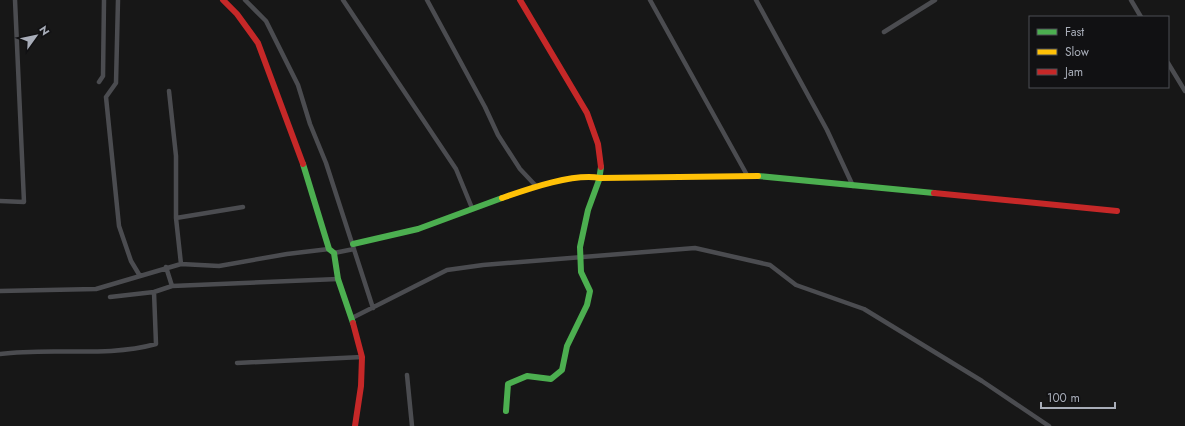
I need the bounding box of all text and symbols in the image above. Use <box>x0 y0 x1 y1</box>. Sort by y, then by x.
north arrow <box>16 16 56 56</box>
legend <box>1029 16 1169 88</box>
text: N <box>35 23 53 39</box>
text: Fast <box>1065 23 1084 41</box>
text: Slow <box>1065 43 1090 61</box>
text: Jam <box>1063 63 1083 81</box>
scale bar <box>1041 384 1115 410</box>
text: 100 m <box>1047 389 1080 407</box>

